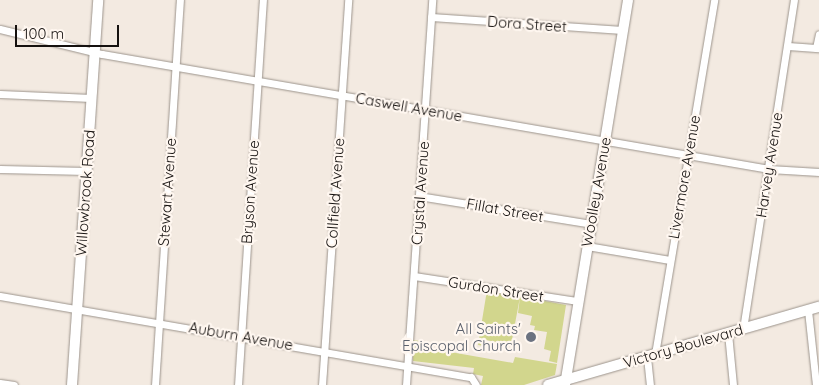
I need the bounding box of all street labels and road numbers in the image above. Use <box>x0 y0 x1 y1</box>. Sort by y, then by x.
street label: Dora Street <box>487 12 567 36</box>
street label: Caswell Avenue <box>354 89 464 125</box>
street label: Harvey Avenue <box>752 111 786 219</box>
street label: Livermore Avenue <box>664 114 704 240</box>
street label: Willowbrook Road <box>72 129 98 257</box>
street label: Woolley Avenue <box>577 136 615 248</box>
street label: Stewart Avenue <box>154 137 180 247</box>
street label: Collfield Avenue <box>322 137 348 249</box>
street label: Bryson Avenue <box>237 139 263 245</box>
street label: Crystal Avenue <box>407 141 433 245</box>
street label: Fillat Street <box>465 194 545 226</box>
street label: Gurdon Street <box>447 273 545 305</box>
street label: Auburn Avenue <box>187 318 295 354</box>
street label: Victory Boulevard <box>621 320 745 372</box>

